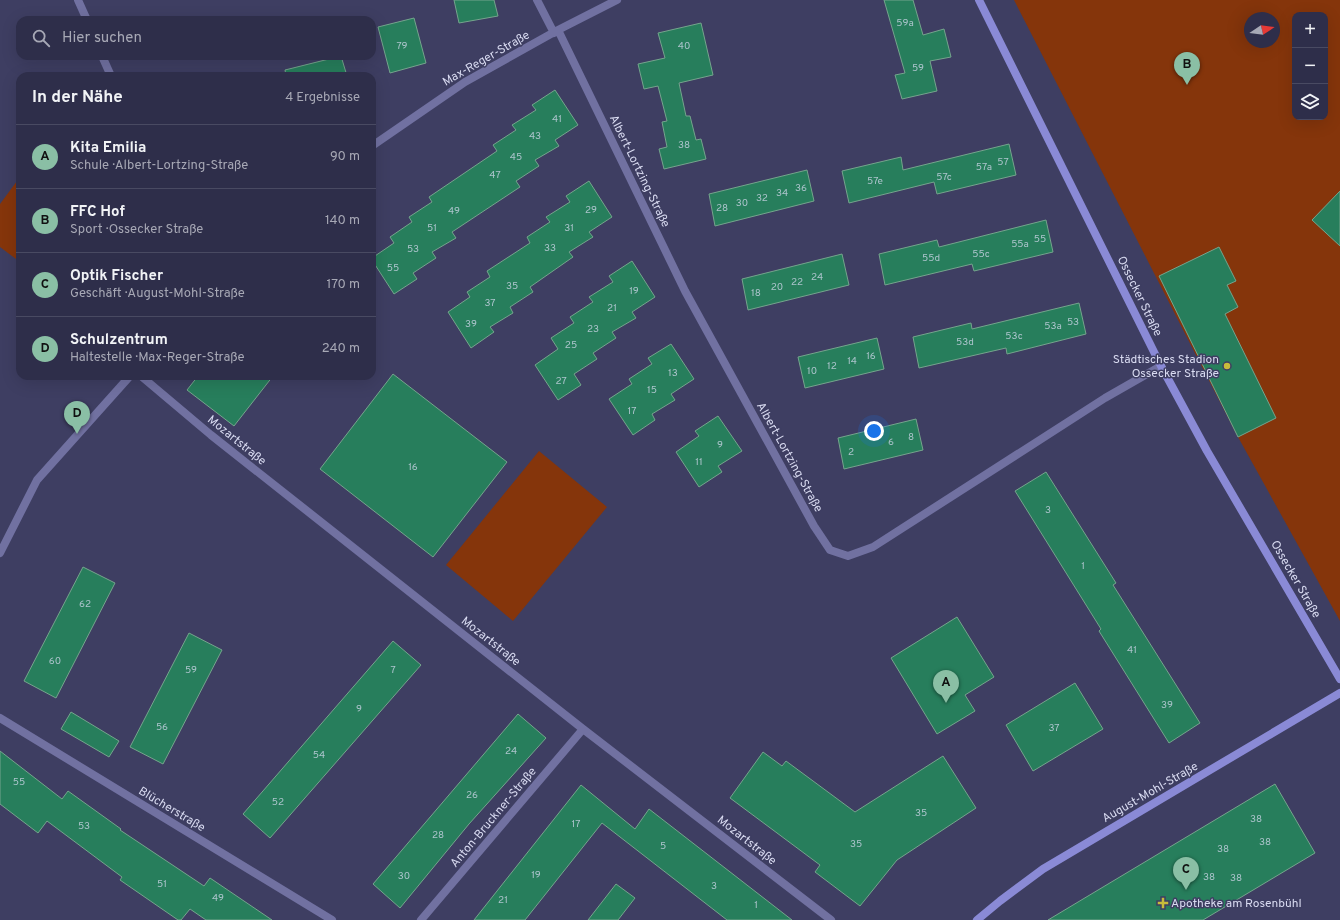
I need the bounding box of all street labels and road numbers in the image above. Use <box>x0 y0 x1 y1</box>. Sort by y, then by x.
street label: Max-Reger-Straße <box>440 27 533 90</box>
street label: Albert-Lortzing-Straße <box>605 113 673 230</box>
street label: Ossecker Straße <box>1113 254 1165 339</box>
street label: Albert-Lortzing-Straße <box>752 400 826 515</box>
street label: Mozartstraße <box>204 412 269 469</box>
street label: Ossecker Straße <box>1266 538 1324 621</box>
street label: Mozartstraße <box>457 613 523 670</box>
street label: August-Mohl-Straße <box>1100 759 1201 827</box>
street label: Anton-Bruckner-Straße <box>447 764 540 871</box>
street label: Blücherstraße <box>135 784 208 836</box>
street label: Mozartstraße <box>713 812 779 869</box>

